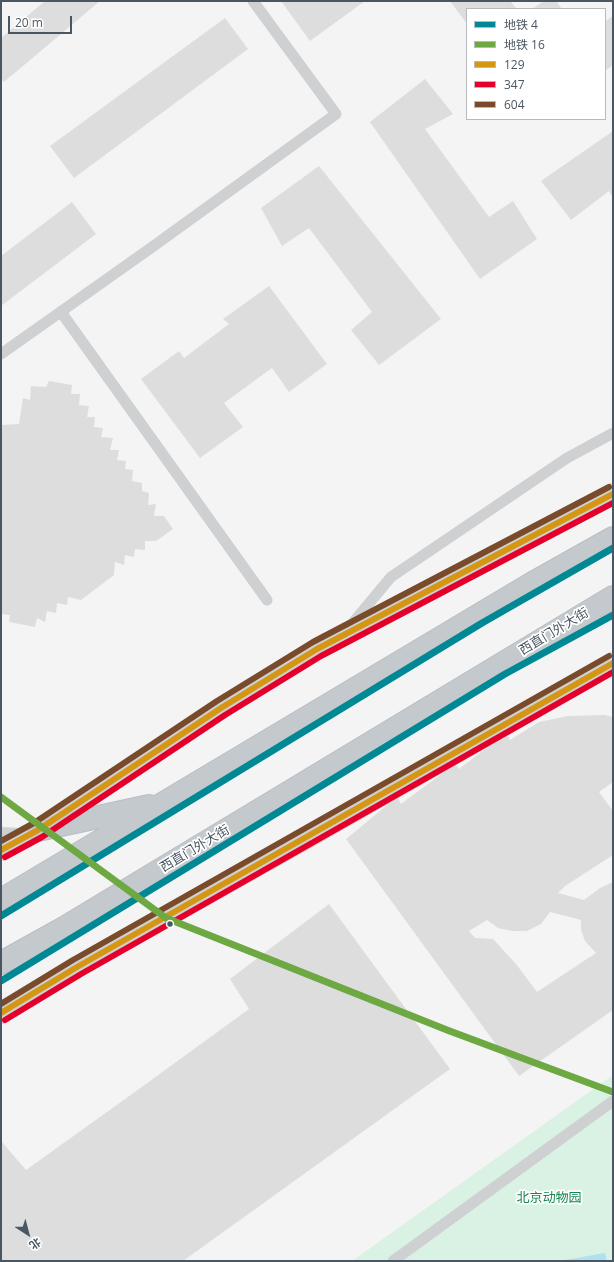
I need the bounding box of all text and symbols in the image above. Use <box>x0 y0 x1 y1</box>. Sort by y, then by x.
scale bar <box>10 8 74 34</box>
legend <box>466 8 606 120</box>
text: 20 m <box>15 14 43 31</box>
text: 地铁 4 <box>504 16 538 33</box>
text: 地铁 16 <box>504 36 545 53</box>
text: 129 <box>504 56 525 73</box>
text: 347 <box>504 76 525 93</box>
text: 604 <box>504 96 525 113</box>
street label: 西直门外大街 <box>517 605 591 659</box>
street label: 西直门外大街 <box>158 822 232 876</box>
unlabelled marker <box>165 919 175 929</box>
park label: 北京动物园 <box>517 1190 581 1206</box>
north arrow <box>8 1214 48 1254</box>
text: 北 <box>26 1235 44 1253</box>

